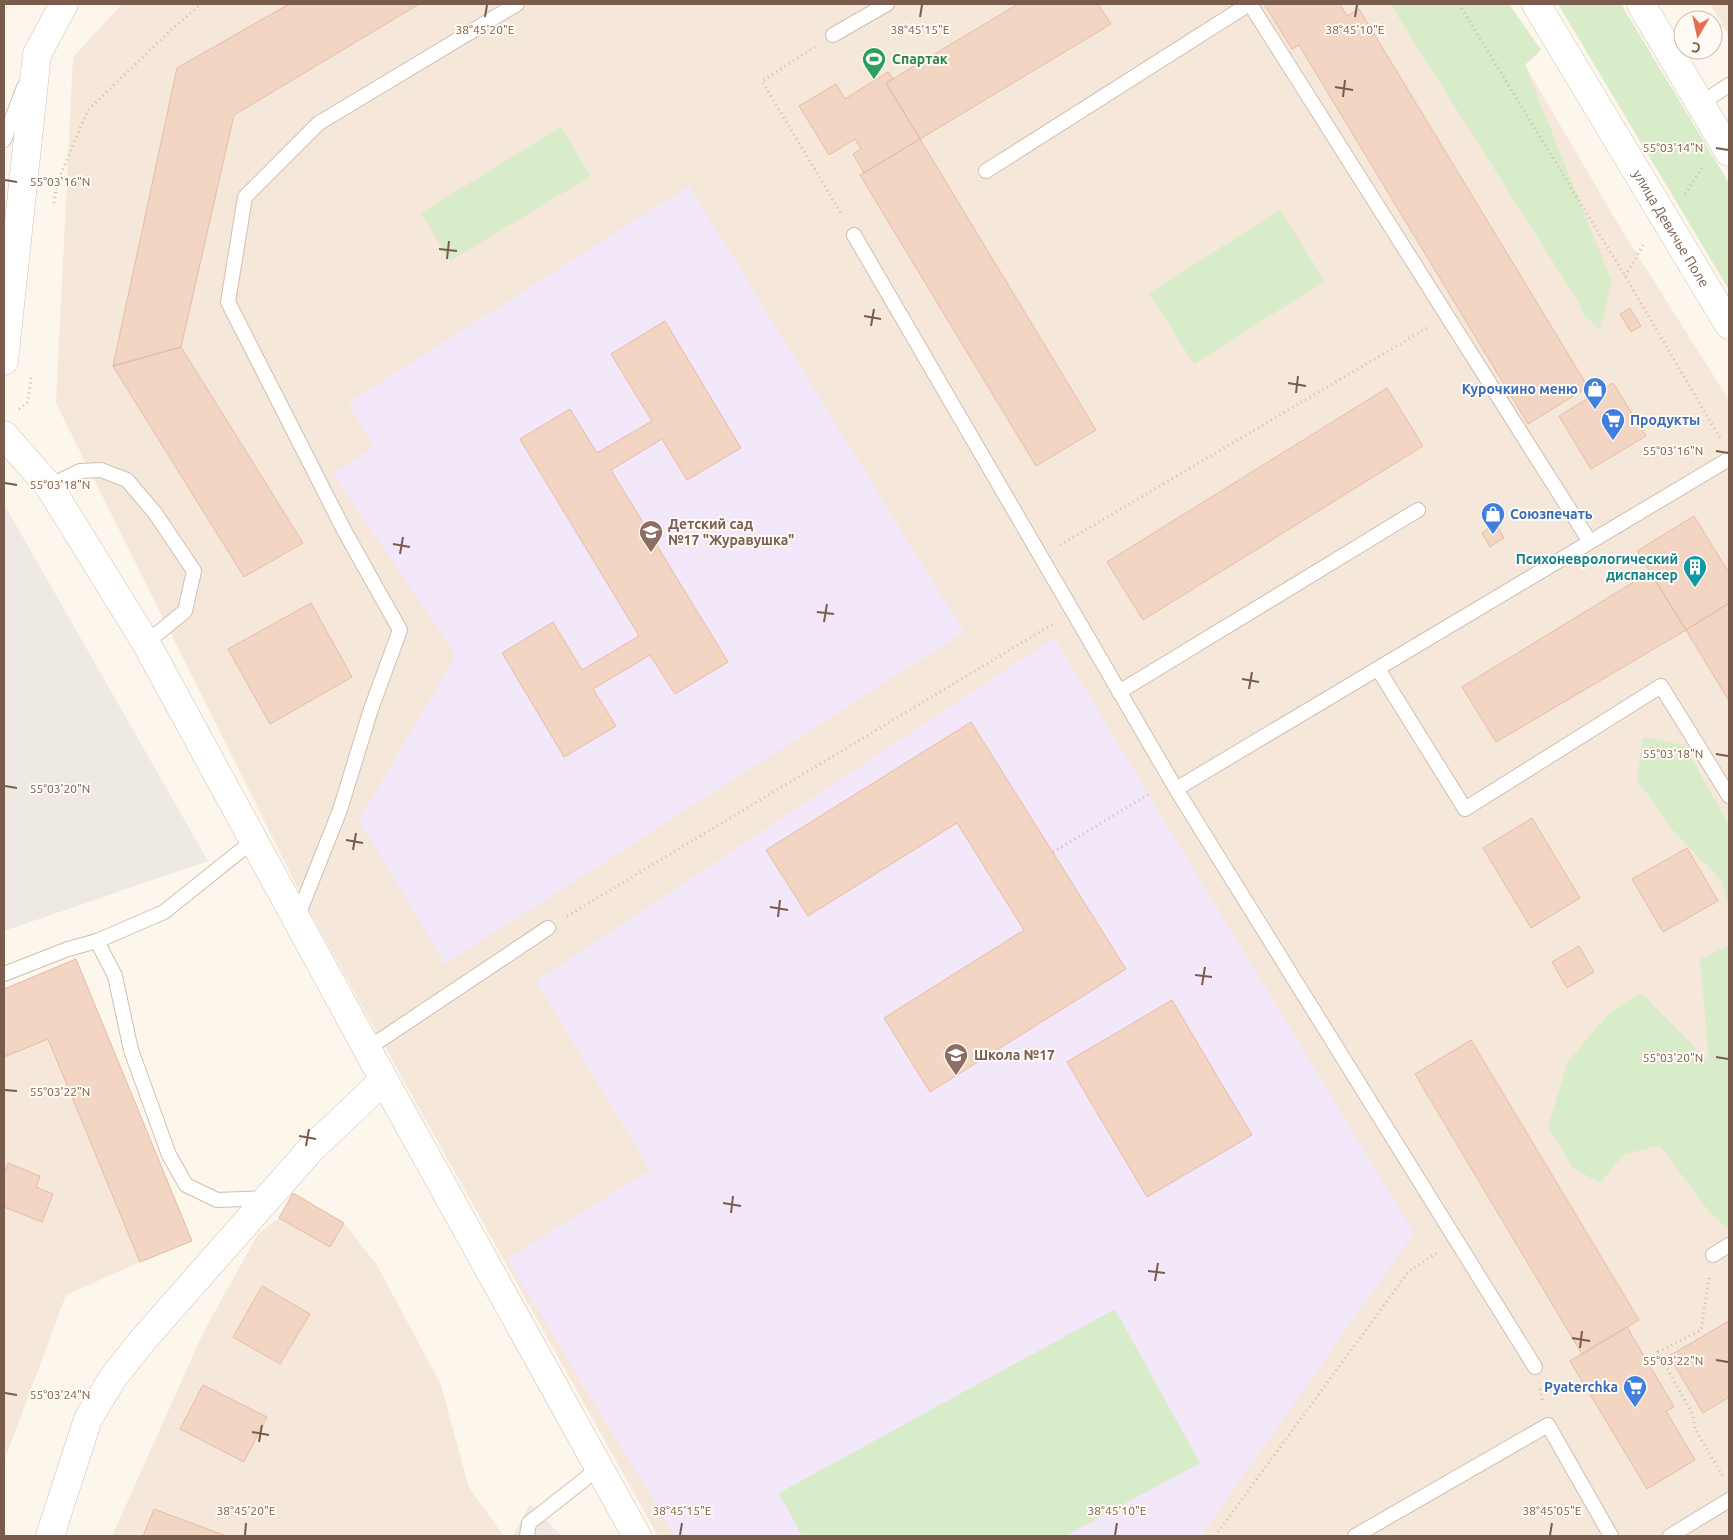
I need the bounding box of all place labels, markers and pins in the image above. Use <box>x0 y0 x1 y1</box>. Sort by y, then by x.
sports icon: Спартак <box>861 46 887 80</box>
place label: Спартак <box>892 51 948 67</box>
shop icon: Курочкино меню <box>1582 376 1608 410</box>
place label: Курочкино меню <box>1462 381 1578 397</box>
supermarket icon: Продукты <box>1600 407 1626 441</box>
place label: Продукты <box>1630 412 1700 428</box>
shop icon: Союзпечать <box>1480 501 1506 535</box>
place label: Союзпечать <box>1510 506 1593 522</box>
place label: Детский сад №17 "Журавушка" <box>668 516 794 548</box>
school or university icon: Детский сад №17 "Журавушка" <box>638 519 664 553</box>
place label: Психоневрологический диспансер <box>1516 551 1678 583</box>
building icon: Психоневрологический диспансер <box>1682 554 1708 588</box>
school or university icon: Школа №17 <box>943 1042 969 1076</box>
place label: Школа №17 <box>974 1047 1055 1063</box>
supermarket icon: Pyaterchka <box>1622 1374 1648 1408</box>
place label: Pyaterchka <box>1544 1379 1618 1395</box>

